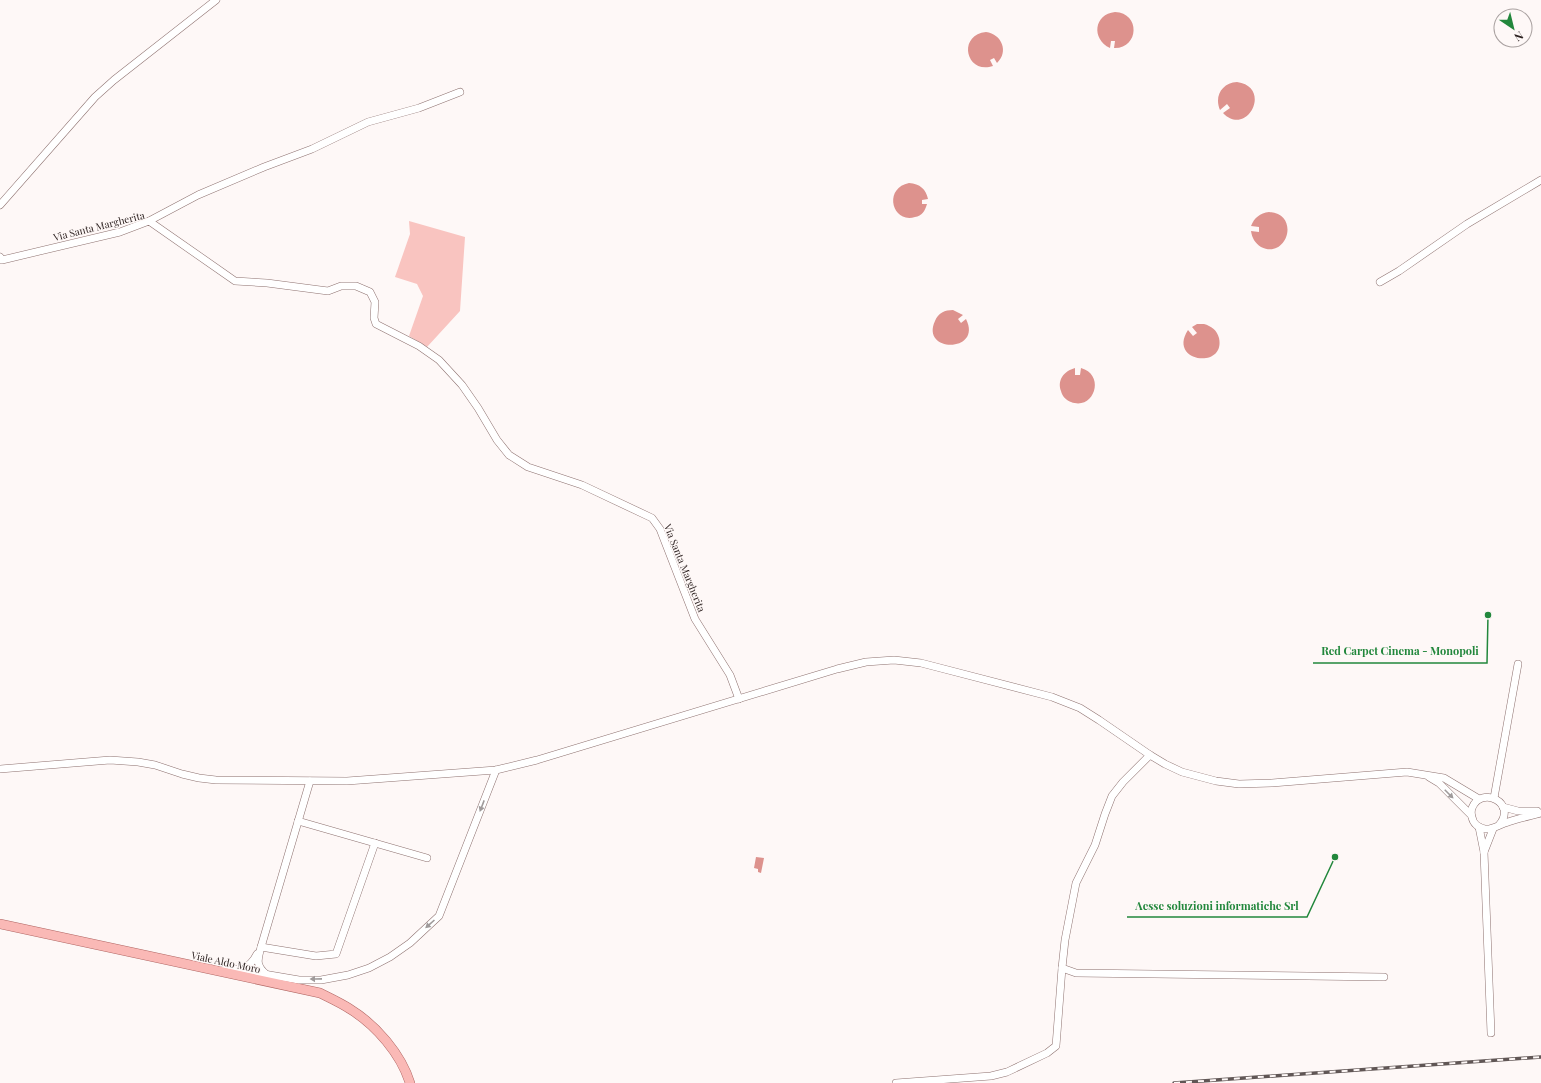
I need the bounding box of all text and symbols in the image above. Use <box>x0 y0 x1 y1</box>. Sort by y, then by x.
north arrow <box>1493 8 1533 48</box>
text: N <box>1511 28 1527 45</box>
street label: Via Santa Margherita <box>51 208 146 244</box>
street label: Via Santa Margherita <box>661 521 709 614</box>
callout: Red Carpet Cinema - Monopoli <box>1313 640 1487 663</box>
text: Red Carpet Cinema - Monopoli <box>1321 643 1479 658</box>
one-way arrow <box>1444 789 1454 799</box>
one-way arrow <box>478 801 484 813</box>
callout: Aesse soluzioni informatiche Srl <box>1127 894 1307 917</box>
text: Aesse soluzioni informatiche Srl <box>1134 898 1299 913</box>
one-way arrow <box>425 920 435 929</box>
street label: Viale Aldo Moro <box>189 948 262 976</box>
one-way arrow <box>310 976 322 983</box>

